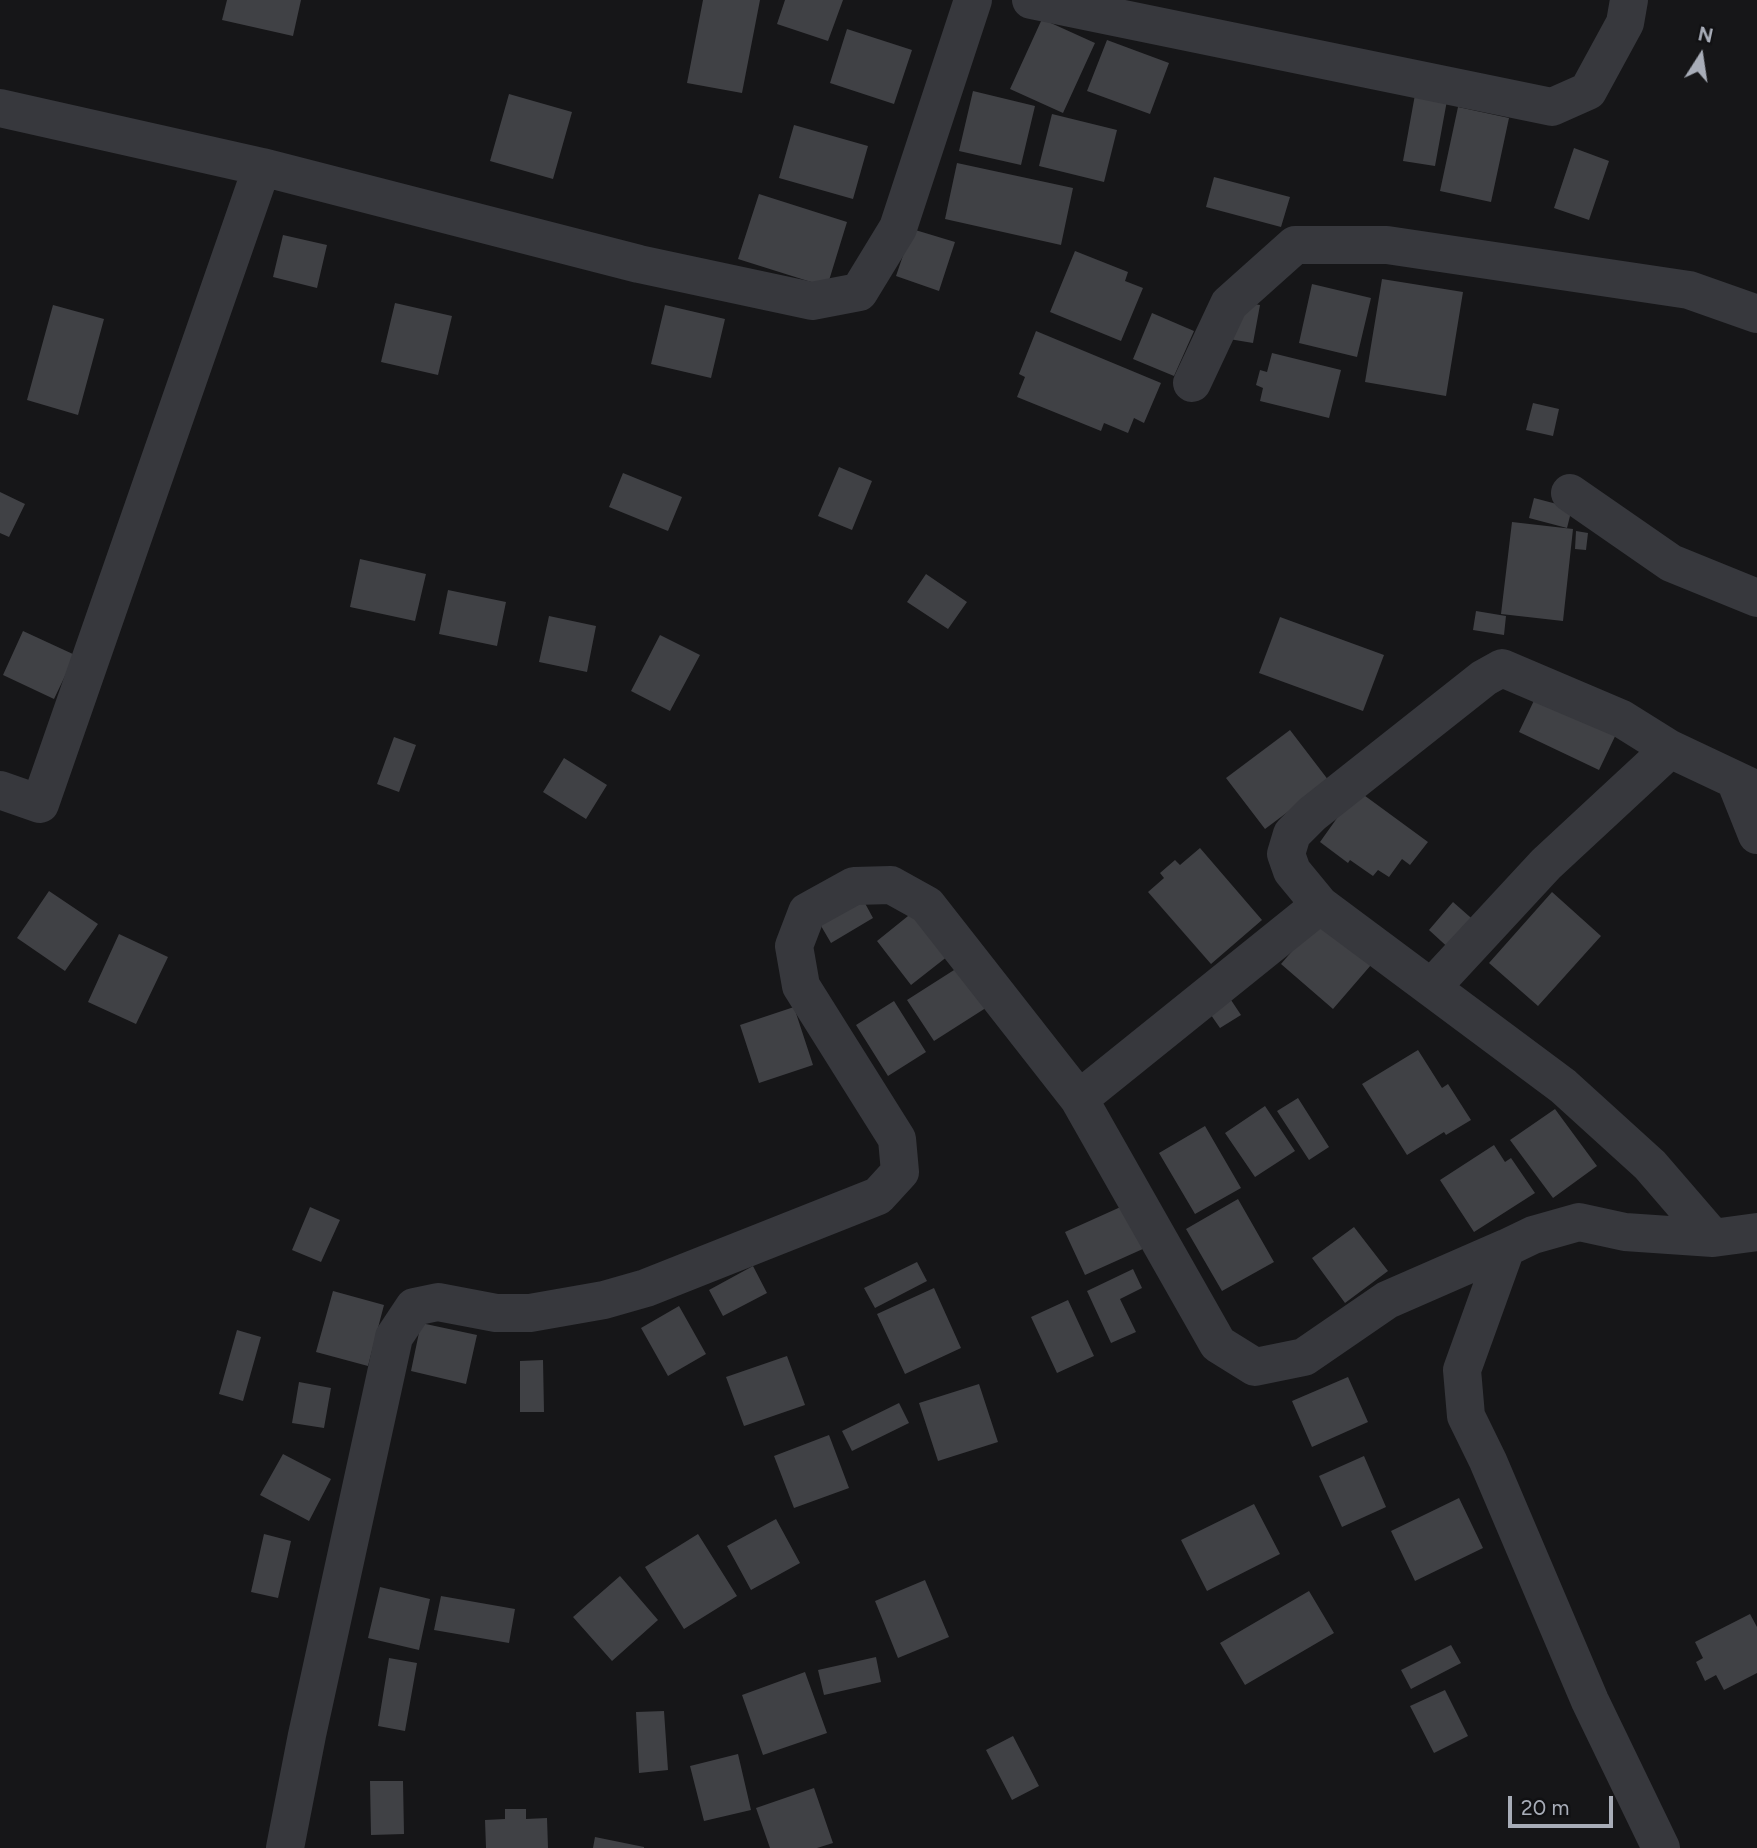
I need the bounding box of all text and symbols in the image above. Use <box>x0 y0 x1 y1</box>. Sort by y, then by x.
north arrow <box>1666 21 1736 91</box>
text: N <box>1696 22 1715 48</box>
scale bar <box>1512 1782 1617 1826</box>
text: 20 m <box>1521 1795 1569 1820</box>

